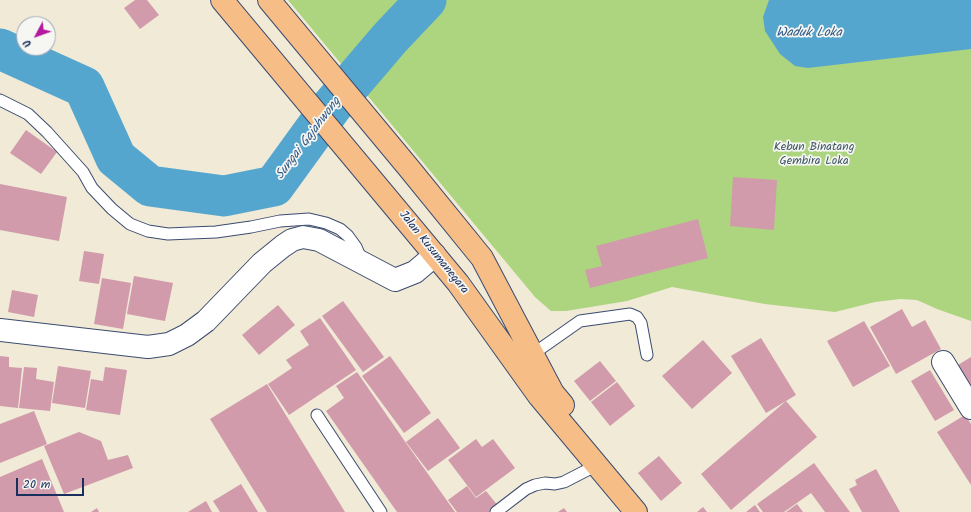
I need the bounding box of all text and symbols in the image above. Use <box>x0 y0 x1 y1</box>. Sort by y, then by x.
north arrow <box>16 16 56 56</box>
water label: Waduk Loka <box>776 26 842 42</box>
text: U <box>19 35 37 52</box>
water label: Sungai Gajahwong <box>273 95 345 183</box>
park label: Kebun Binatang Gembira Loka <box>774 141 854 169</box>
street label: Jalan Kusumanegara <box>395 209 471 297</box>
scale bar <box>18 470 86 496</box>
text: 20 m <box>23 475 50 494</box>

